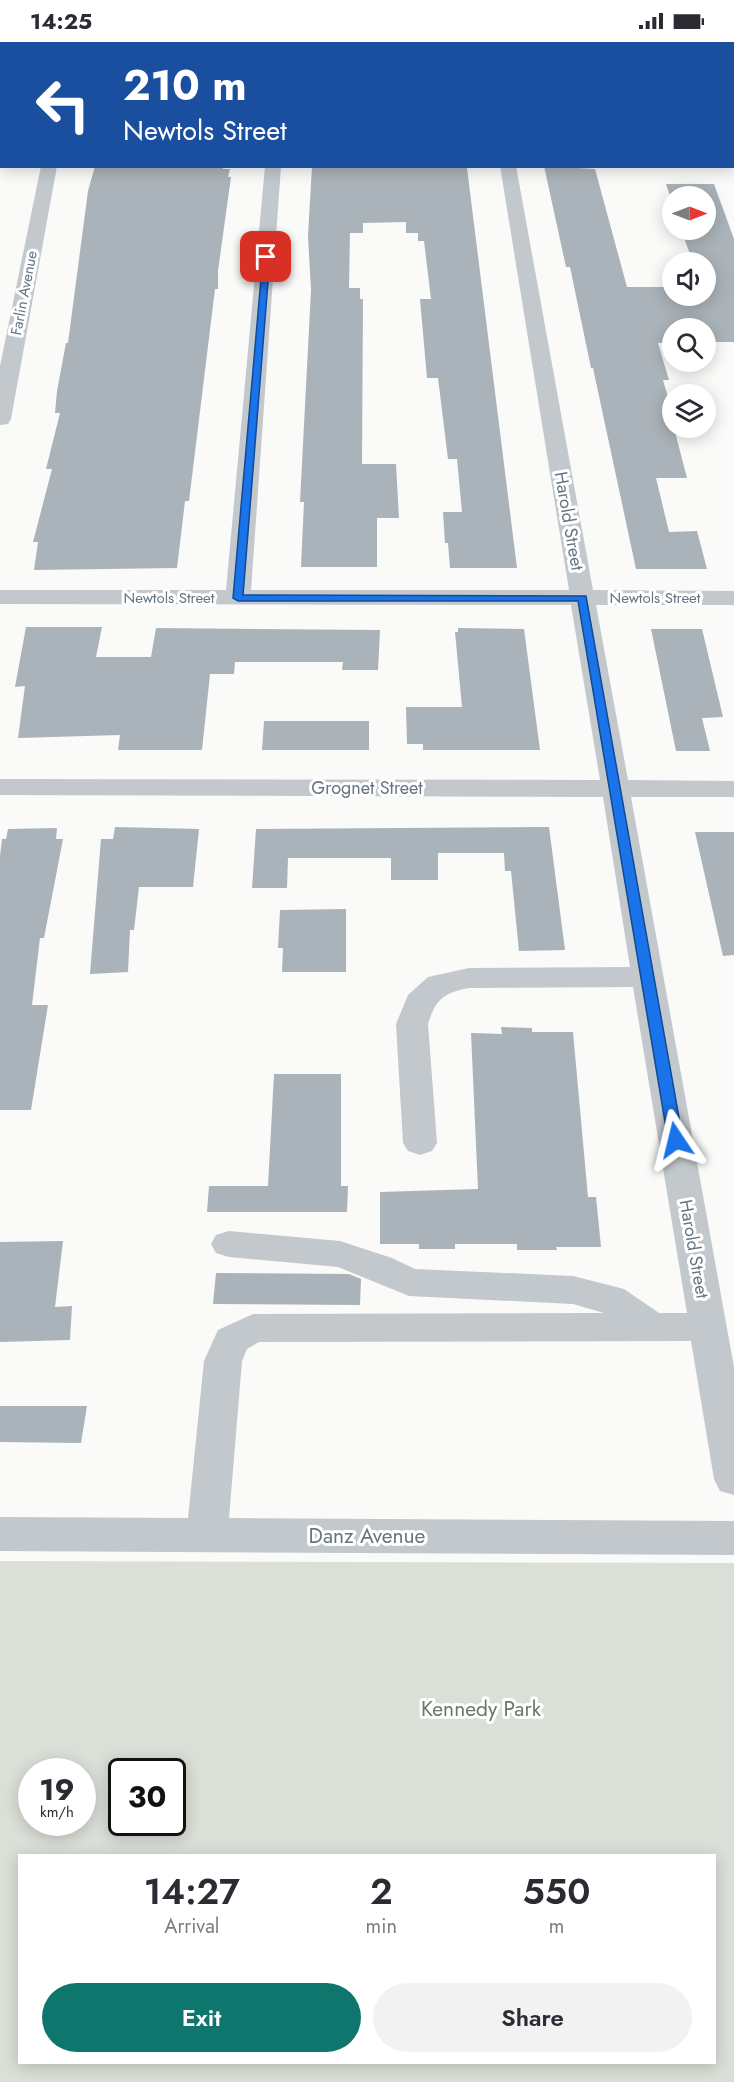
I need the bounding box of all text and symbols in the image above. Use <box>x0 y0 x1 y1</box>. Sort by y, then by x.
text: 14:25 <box>30 5 92 37</box>
text: 210 m <box>123 55 247 116</box>
icon: left <box>24 66 102 144</box>
text: Newtols Street <box>123 111 287 150</box>
north arrow <box>662 186 716 240</box>
map controls <box>662 186 716 438</box>
pin <box>240 231 291 282</box>
icon: arrive <box>249 240 282 273</box>
street label: Farlin Avenue <box>5 248 43 337</box>
button: sound <box>662 252 716 306</box>
button: search <box>662 318 716 372</box>
button: layers <box>662 384 716 438</box>
street label: Harold Street <box>548 469 591 573</box>
street label: Newtols Street <box>124 587 215 609</box>
street label: Newtols Street <box>610 587 701 609</box>
street label: Grognet Street <box>311 775 423 801</box>
position arrow <box>644 1108 708 1172</box>
street label: Harold Street <box>673 1197 716 1301</box>
street label: Danz Avenue <box>309 1521 426 1551</box>
park label: Kennedy Park <box>421 1694 542 1724</box>
speed limit sign: 30 <box>108 1758 186 1836</box>
text: 19 <box>39 1768 75 1811</box>
text: km/h <box>40 1801 74 1823</box>
text: 14:27 <box>144 1865 240 1917</box>
text: 2 <box>370 1865 393 1917</box>
text: 550 <box>523 1865 590 1917</box>
text: Arrival <box>164 1912 219 1941</box>
text: min <box>366 1912 397 1941</box>
text: m <box>549 1912 564 1941</box>
button: Exit <box>42 1983 361 2052</box>
button: Share <box>373 1983 692 2052</box>

